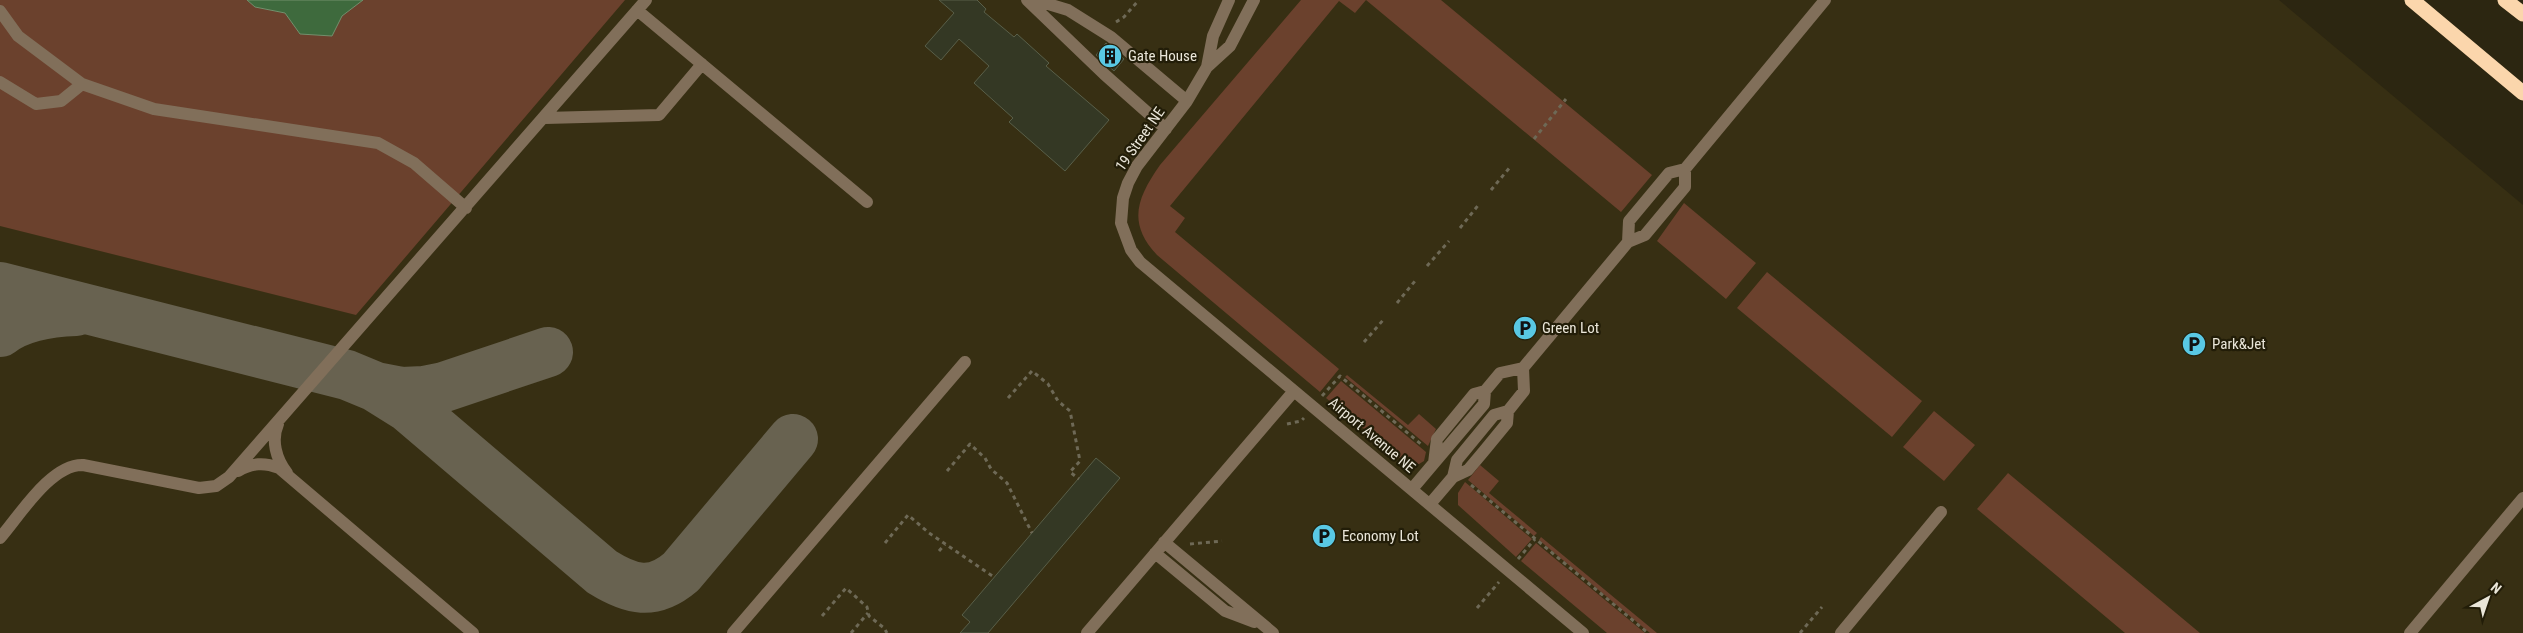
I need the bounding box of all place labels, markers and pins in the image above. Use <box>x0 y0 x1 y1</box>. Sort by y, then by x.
building icon: Gate House <box>1097 43 1123 69</box>
place label: Gate House <box>1128 47 1197 65</box>
parking icon: Green Lot <box>1512 315 1538 341</box>
place label: Green Lot <box>1542 319 1599 337</box>
parking icon: Park&Jet <box>2181 331 2207 357</box>
place label: Park&Jet <box>2212 335 2266 353</box>
parking icon: Economy Lot <box>1311 523 1337 549</box>
place label: Economy Lot <box>1342 527 1419 545</box>

